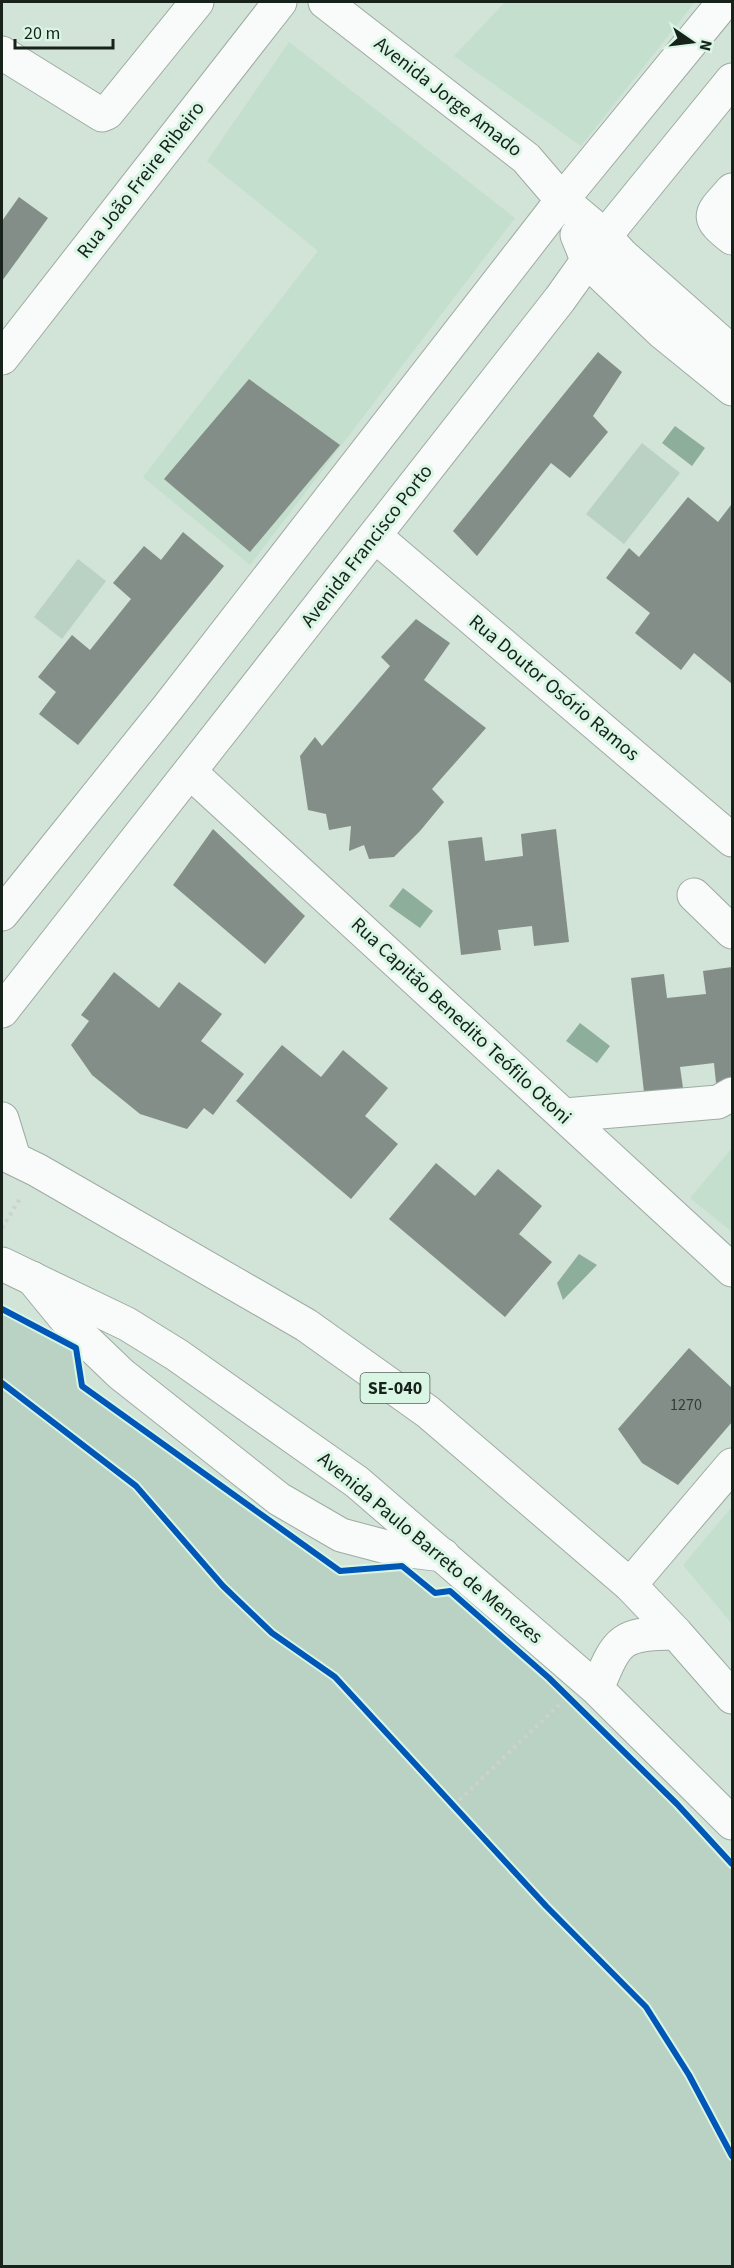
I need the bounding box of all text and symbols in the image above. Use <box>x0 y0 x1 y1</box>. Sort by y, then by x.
scale bar <box>15 12 112 50</box>
north arrow <box>662 12 722 72</box>
text: 20 m <box>24 21 60 46</box>
street label: Avenida Jorge Amado <box>368 30 528 164</box>
text: N <box>694 38 718 53</box>
street label: Rua João Freire Ribeiro <box>71 95 211 265</box>
street label: Avenida Francisco Porto <box>294 459 440 633</box>
street label: Rua Doutor Osório Ramos <box>463 608 645 768</box>
street label: Rua Capitão Benedito Teófilo Otoni <box>345 911 577 1131</box>
road number: SE-040 <box>360 1373 430 1403</box>
house number: 1270 <box>670 1394 702 1416</box>
street label: Avenida Paulo Barreto de Menezes <box>312 1445 548 1651</box>

